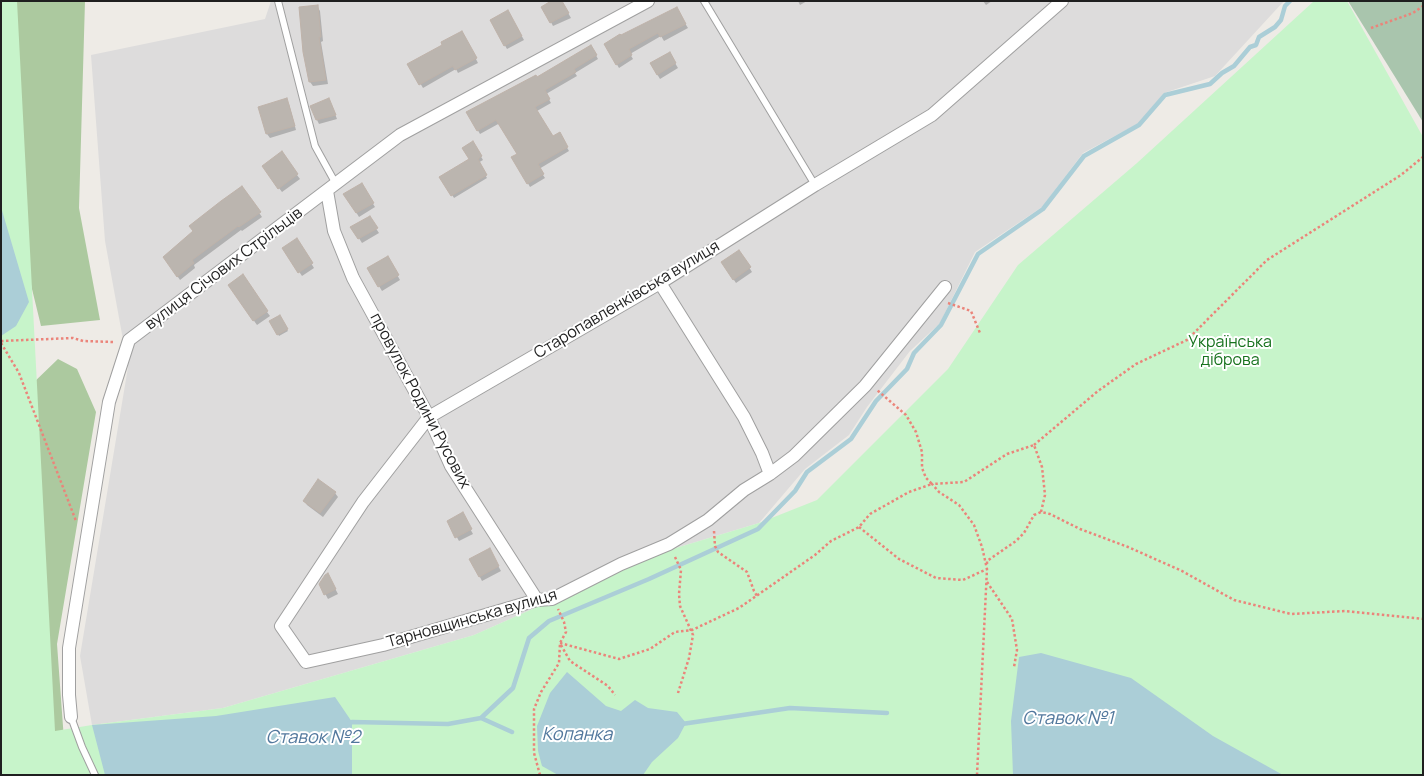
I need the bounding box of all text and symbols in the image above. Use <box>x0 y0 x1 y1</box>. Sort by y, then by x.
street label: вулиця Січових Стрільців <box>142 204 306 334</box>
street label: Старопавленківська вулиця <box>531 237 723 363</box>
street label: провулок Родини Русових <box>365 310 475 492</box>
park label: Українська діброва <box>1188 333 1272 371</box>
street label: Тарновщинська вулиця <box>385 585 559 653</box>
water label: Ставок №1 <box>1022 708 1114 730</box>
water label: Копанка <box>542 724 612 746</box>
water label: Ставок №2 <box>266 727 360 749</box>

